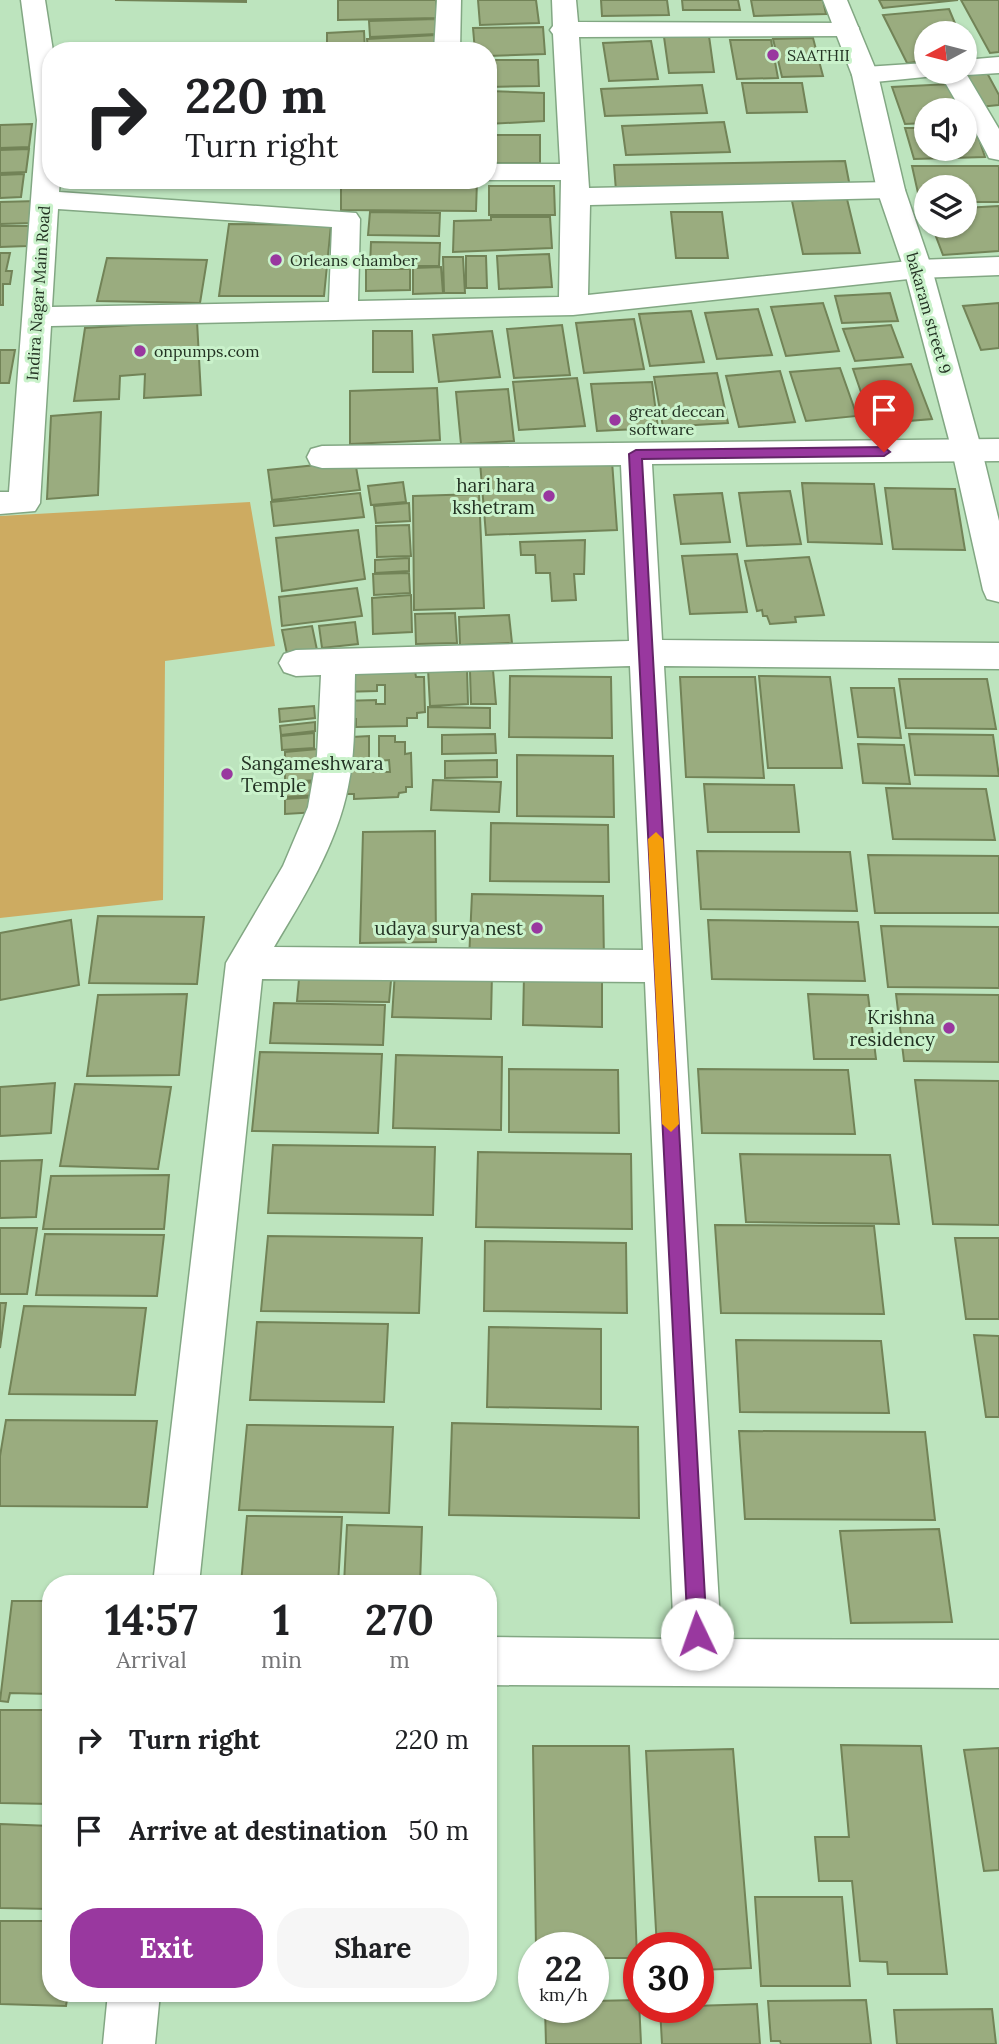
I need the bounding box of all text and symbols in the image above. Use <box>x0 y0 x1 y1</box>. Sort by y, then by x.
north arrow <box>914 21 976 84</box>
map controls <box>914 21 977 238</box>
place label: SAATHII <box>787 45 850 65</box>
marker: SAATHII <box>765 47 781 63</box>
text: 220 m <box>185 64 326 126</box>
icon: right <box>70 70 161 161</box>
button: sound <box>914 98 977 161</box>
text: Turn right <box>185 125 338 166</box>
button: layers <box>914 175 977 238</box>
street label: Indira Nagar Main Road <box>22 204 54 381</box>
place label: Orleans chamber <box>290 250 418 270</box>
street label: bakaram street 9 <box>902 250 956 376</box>
marker: Orleans chamber <box>268 252 284 268</box>
place label: onpumps.com <box>154 341 259 361</box>
marker: onpumps.com <box>132 343 148 359</box>
pin <box>854 380 914 452</box>
icon: arrive <box>865 391 903 429</box>
place label: great deccan software <box>629 401 725 439</box>
marker: great deccan software <box>607 412 623 428</box>
place label: hari hara kshetram <box>452 473 535 519</box>
marker: hari hara kshetram <box>541 488 557 504</box>
place label: Sangameshwara Temple <box>241 751 384 797</box>
marker: Sangameshwara Temple <box>219 766 235 782</box>
place label: udaya surya nest <box>374 916 524 940</box>
marker: udaya surya nest <box>529 920 545 936</box>
place label: Krishna residency <box>849 1005 935 1051</box>
marker: Krishna residency <box>941 1020 957 1036</box>
text: 14:57 <box>105 1593 198 1647</box>
text: 1 <box>273 1593 290 1647</box>
text: 270 <box>365 1593 434 1647</box>
position arrow <box>660 1597 734 1671</box>
text: Arrival <box>116 1645 187 1674</box>
text: min <box>261 1645 302 1674</box>
text: m <box>389 1645 410 1674</box>
icon: right <box>70 1721 108 1759</box>
text: Turn right <box>129 1723 260 1756</box>
text: 220 m <box>395 1723 469 1756</box>
icon: arrive <box>70 1812 108 1850</box>
text: Arrive at destination <box>129 1814 387 1847</box>
text: 50 m <box>409 1814 469 1847</box>
button: Exit <box>70 1908 263 1988</box>
button: Share <box>277 1908 469 1988</box>
speed limit sign: 30 <box>623 1932 714 2023</box>
text: 22 <box>545 1946 582 1991</box>
text: km/h <box>539 1983 588 2006</box>

